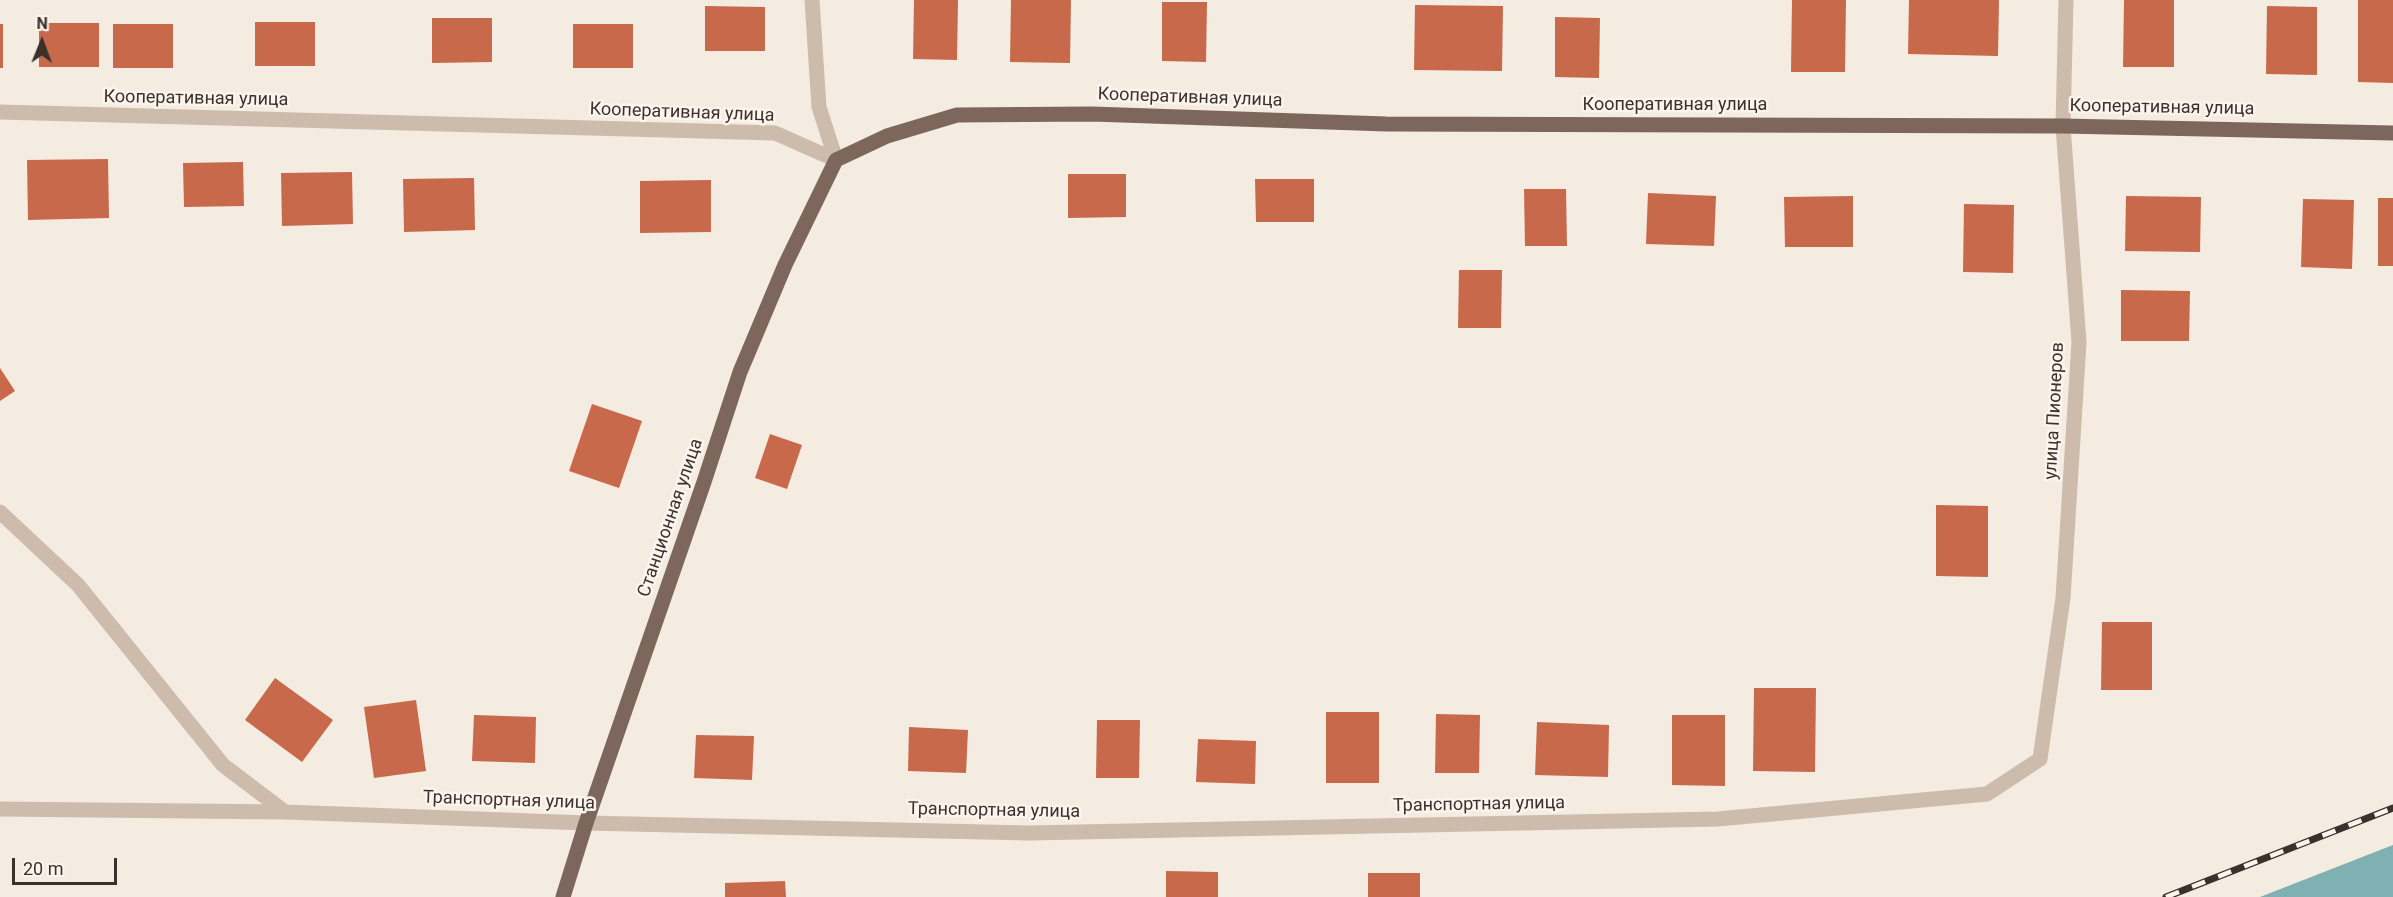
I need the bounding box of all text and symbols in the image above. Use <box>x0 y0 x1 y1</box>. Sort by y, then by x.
north arrow <box>12 12 72 72</box>
text: N <box>37 14 48 33</box>
street label: Кооперативная улица <box>1097 84 1283 112</box>
street label: Кооперативная улица <box>103 87 289 111</box>
street label: Кооперативная улица <box>1583 94 1767 116</box>
street label: Кооперативная улица <box>2069 96 2255 120</box>
street label: Кооперативная улица <box>589 99 775 127</box>
street label: улица Пионеров <box>2041 342 2069 480</box>
street label: Станционная улица <box>634 436 708 600</box>
street label: Транспортная улица <box>423 787 595 815</box>
street label: Транспортная улица <box>1393 793 1565 817</box>
street label: Транспортная улица <box>908 799 1080 823</box>
scale bar <box>15 846 120 884</box>
text: 20 m <box>23 858 63 879</box>

